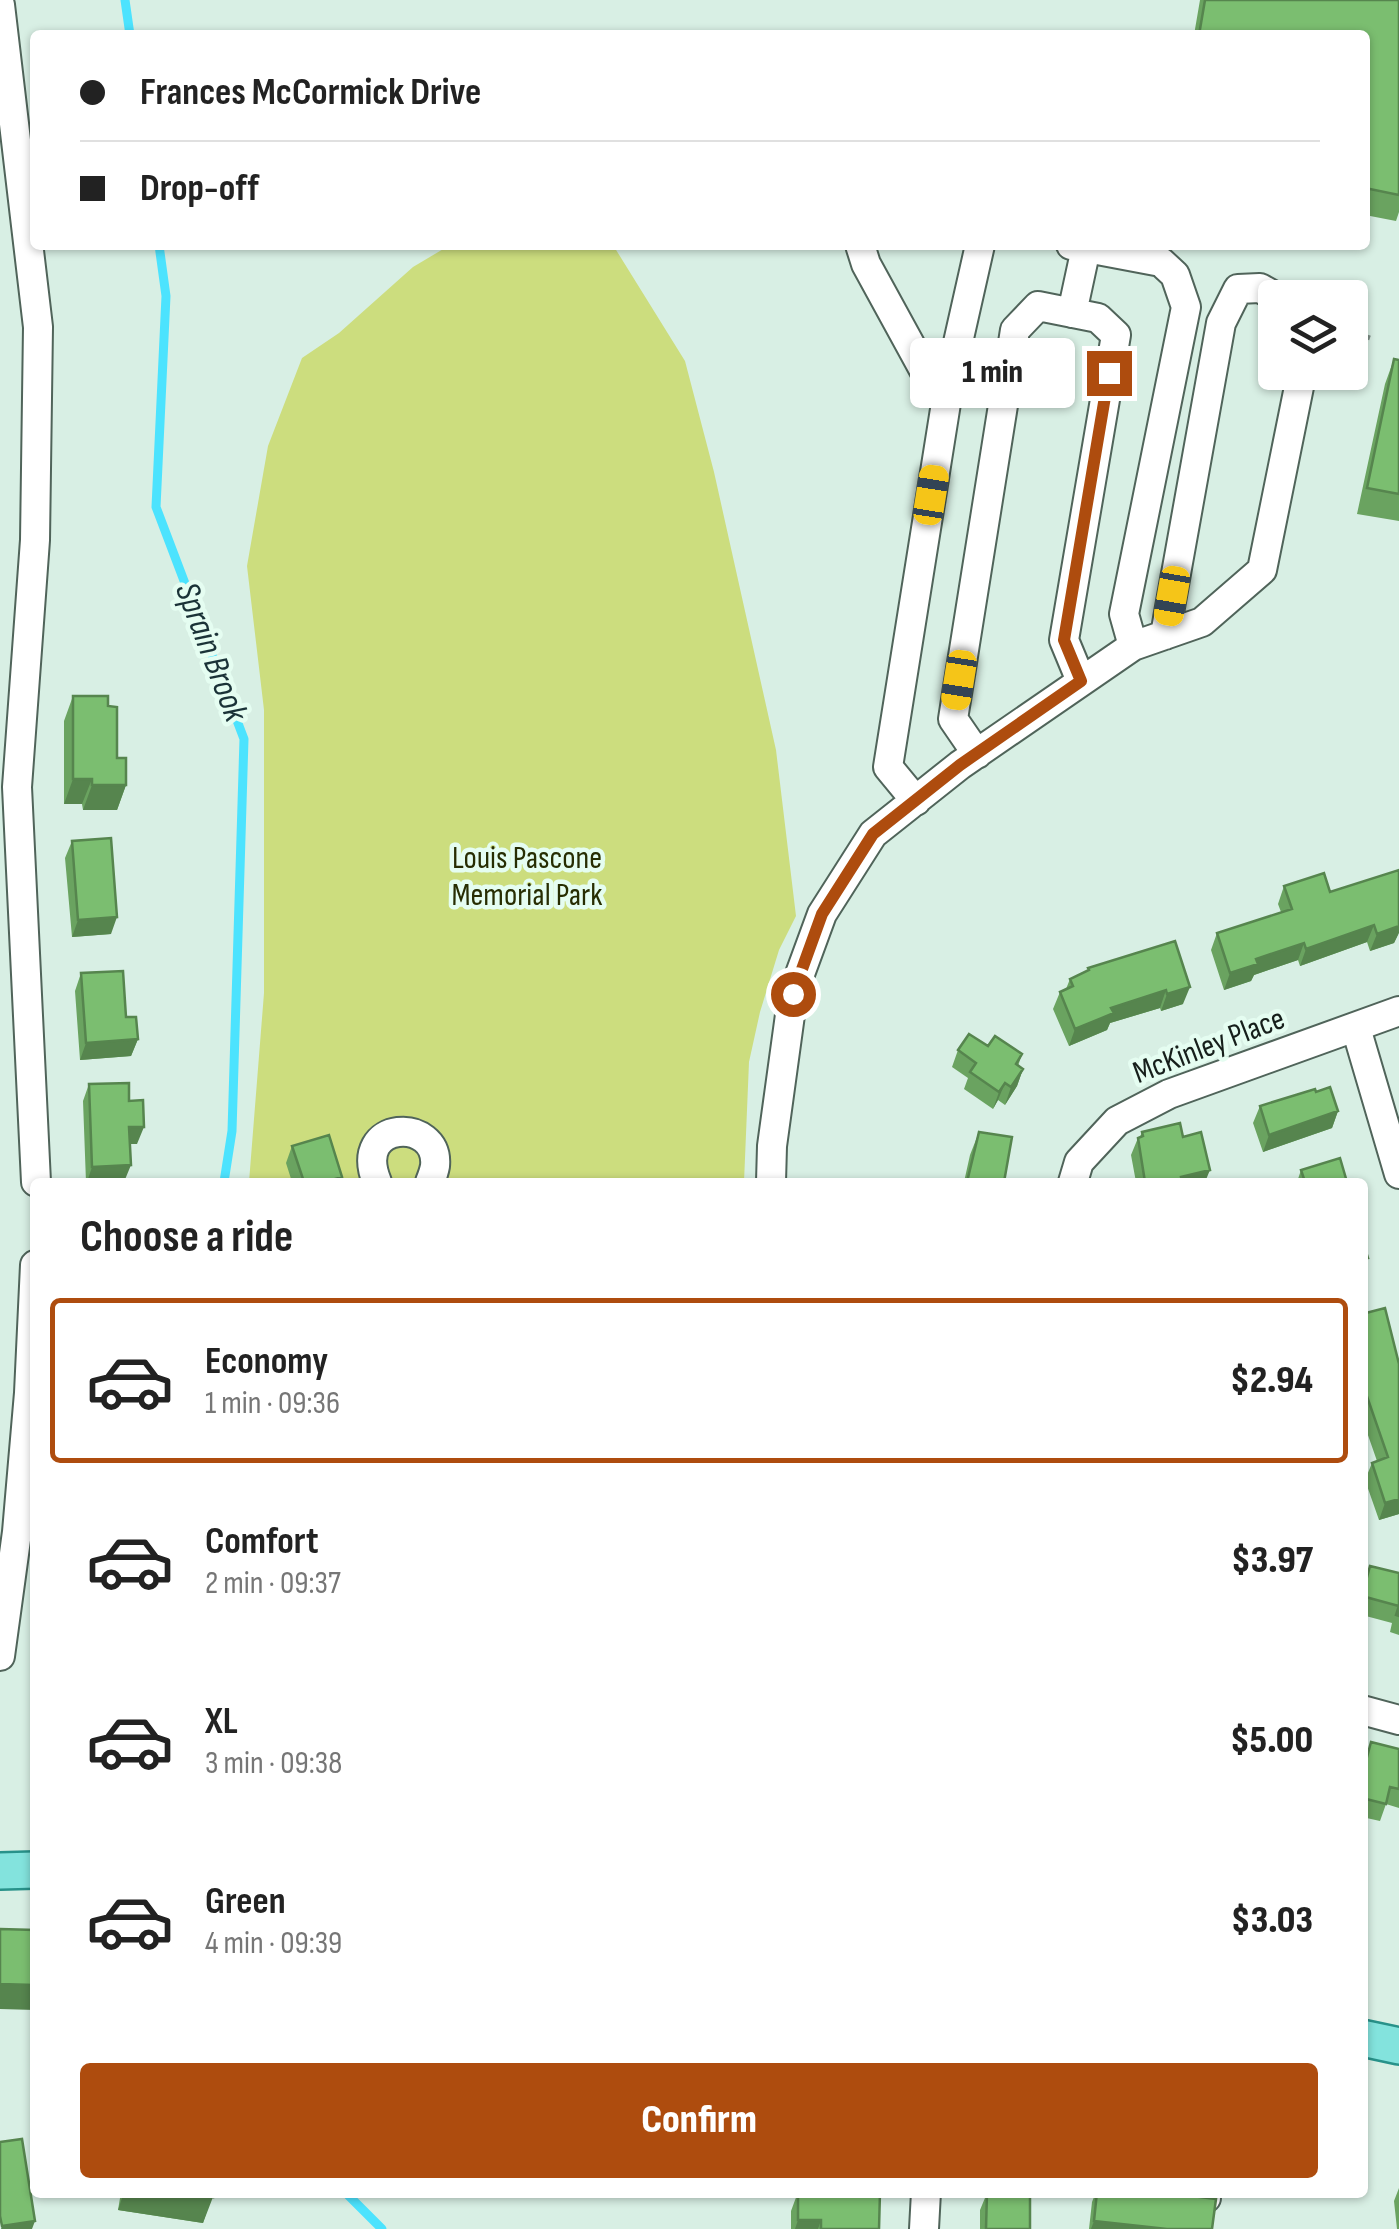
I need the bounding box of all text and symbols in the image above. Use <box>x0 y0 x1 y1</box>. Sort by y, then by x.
text: Frances McCormick Drive <box>140 70 481 115</box>
text: Drop-off <box>140 166 259 211</box>
map controls <box>1258 280 1368 390</box>
button: layers <box>1258 280 1368 390</box>
callout: 1 min <box>909 338 1074 408</box>
route end <box>1087 351 1132 396</box>
text: 1 min <box>962 353 1023 392</box>
car <box>911 463 951 527</box>
car <box>1152 564 1192 628</box>
water label: Sprain Brook <box>165 577 257 728</box>
car <box>939 648 979 712</box>
park label: Louis Pascone Memorial Park <box>451 839 603 915</box>
route start <box>771 972 816 1017</box>
street label: McKinley Place <box>1128 999 1290 1093</box>
text: Choose a ride <box>80 1210 293 1265</box>
icon: car <box>85 1336 175 1426</box>
text: Economy <box>205 1339 328 1384</box>
text: $2.94 <box>1230 1358 1313 1403</box>
text: 1 min · 09:36 <box>205 1384 340 1423</box>
icon: car <box>85 1516 175 1606</box>
text: Comfort <box>205 1519 319 1564</box>
text: $3.97 <box>1231 1538 1313 1583</box>
text: 2 min · 09:37 <box>205 1564 341 1603</box>
icon: car <box>85 1696 175 1786</box>
text: XL <box>205 1699 238 1744</box>
text: $5.00 <box>1230 1718 1313 1763</box>
text: 3 min · 09:38 <box>205 1744 342 1783</box>
icon: car <box>85 1876 175 1966</box>
text: Green <box>205 1879 286 1924</box>
text: $3.03 <box>1231 1898 1313 1943</box>
text: 4 min · 09:39 <box>205 1924 342 1963</box>
button: Confirm <box>80 2063 1318 2178</box>

